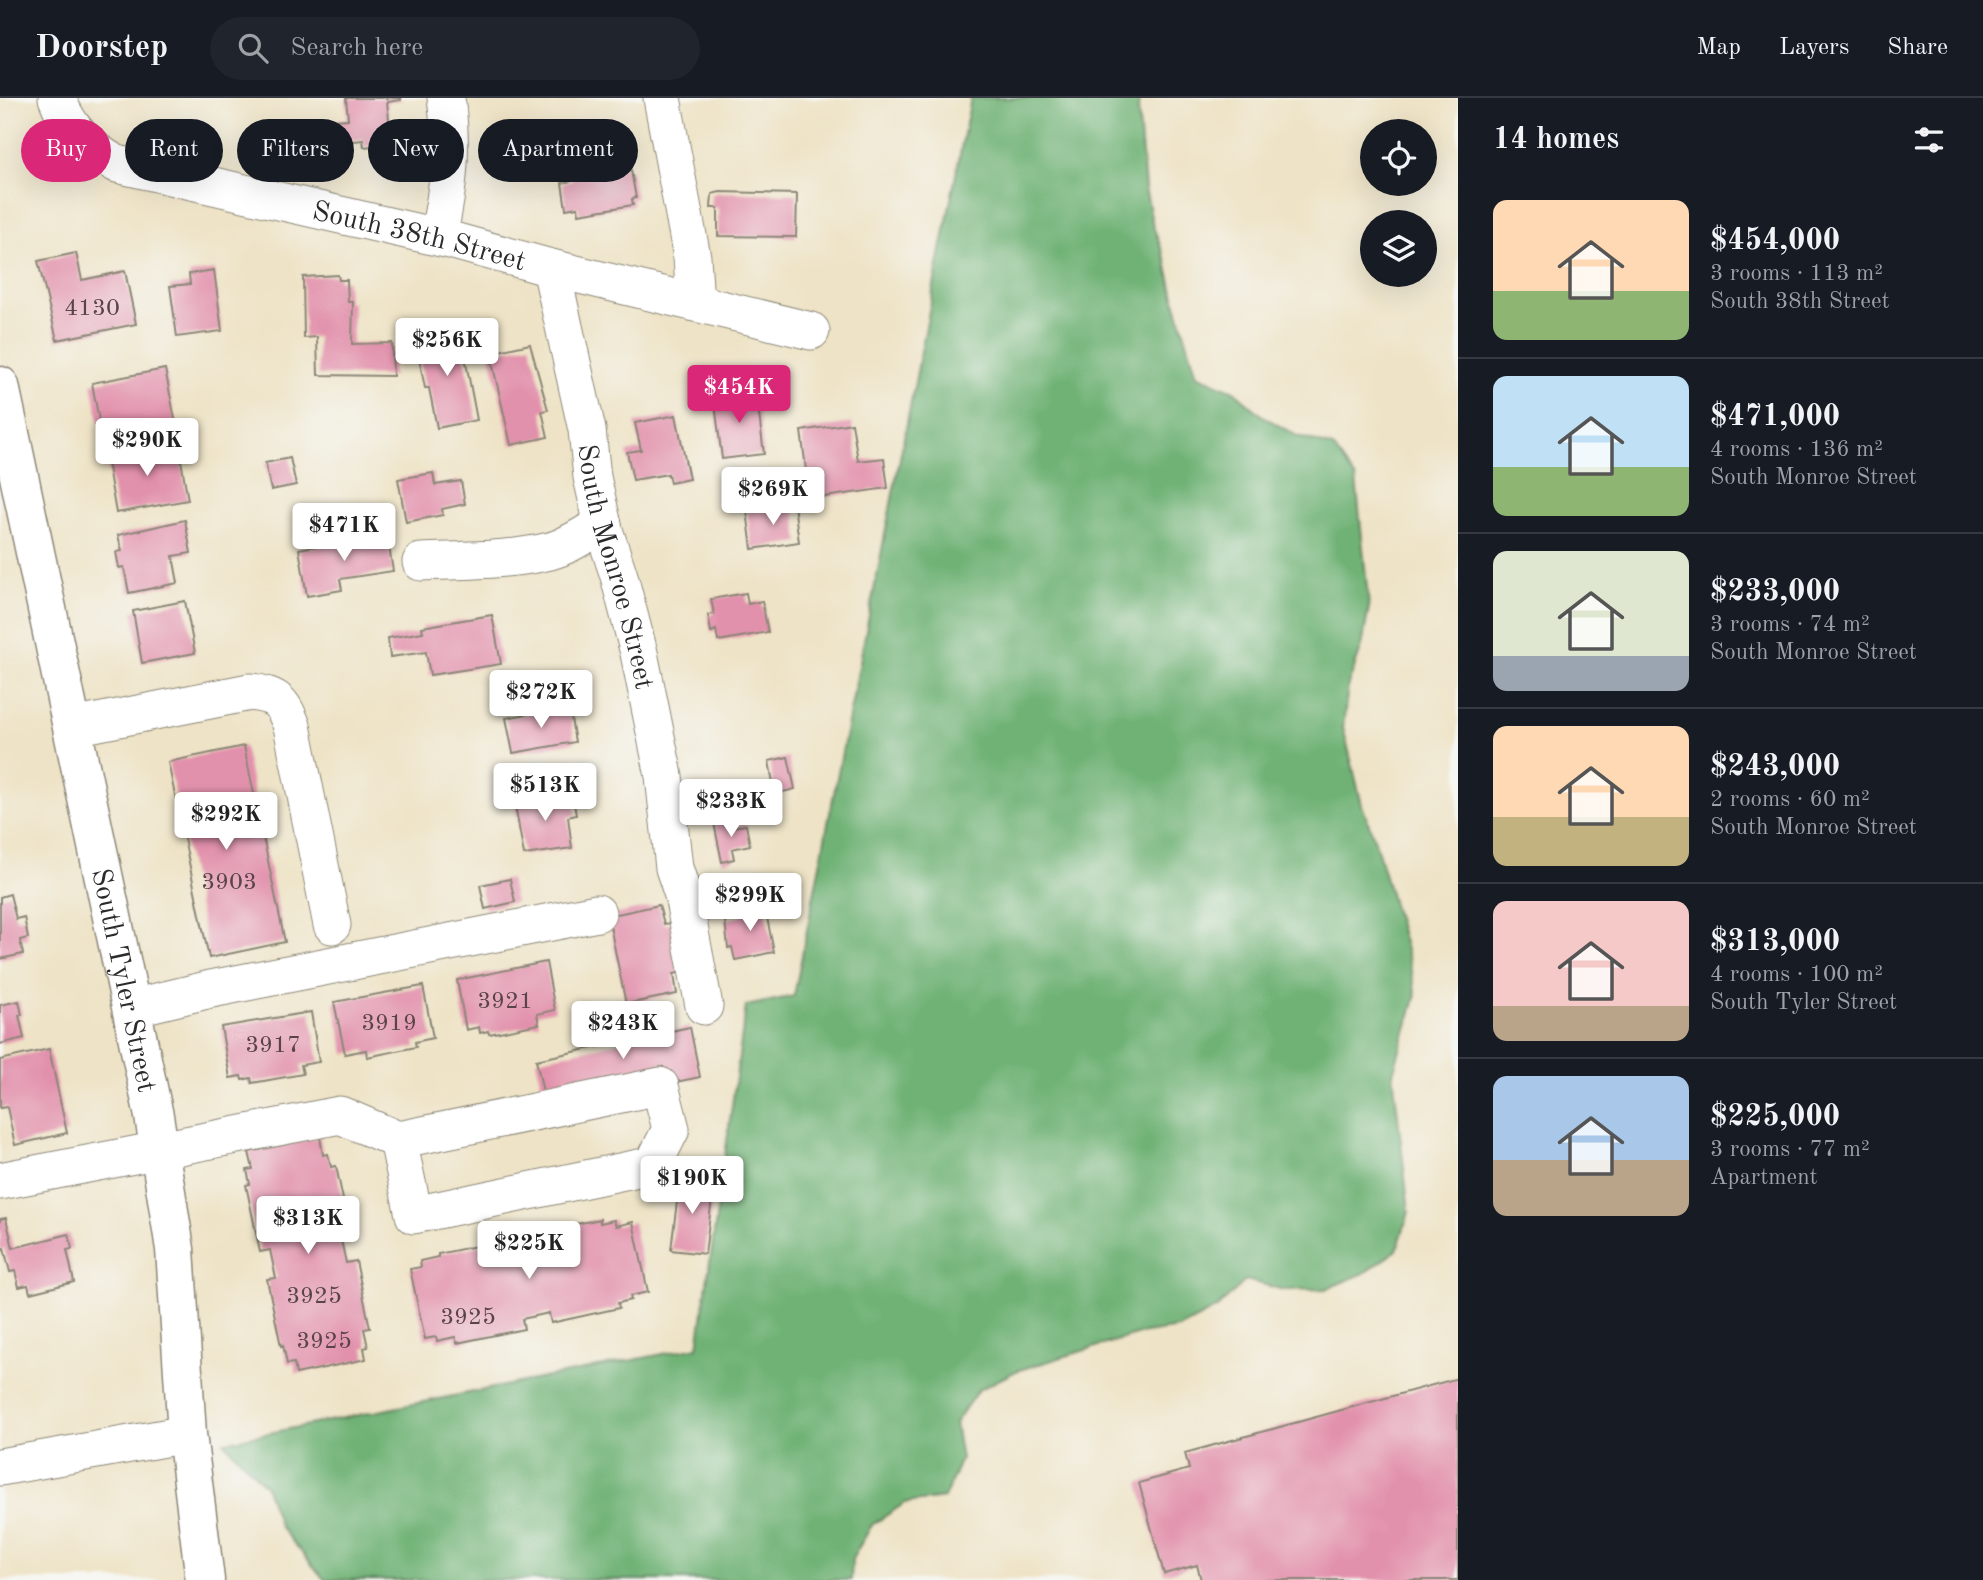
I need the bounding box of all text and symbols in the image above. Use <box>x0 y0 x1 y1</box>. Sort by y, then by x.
search box <box>210 17 700 80</box>
icon: search <box>234 29 272 67</box>
text: Doorstep <box>35 32 168 65</box>
text: Search here <box>290 35 423 61</box>
text: Map <box>1697 36 1741 60</box>
text: Layers <box>1779 36 1849 60</box>
text: Share <box>1887 36 1948 60</box>
chip: Buy <box>21 119 111 182</box>
chip: Rent <box>125 119 223 182</box>
chip: Filters <box>237 119 354 182</box>
chip: New <box>368 119 464 182</box>
chip: Apartment <box>478 119 638 182</box>
map controls <box>1360 119 1437 287</box>
button: locate <box>1360 119 1437 196</box>
icon: filters <box>1910 121 1948 159</box>
text: 14 homes <box>1493 125 1619 155</box>
street label: South 38th Street <box>309 198 529 277</box>
button: layers <box>1360 210 1437 287</box>
text: $454,000 <box>1710 226 1840 256</box>
icon: home <box>1549 228 1633 312</box>
text: 3 rooms · 113 m² <box>1710 262 1883 285</box>
text: South 38th Street <box>1710 290 1890 313</box>
house number: 4130 <box>64 297 120 321</box>
pin: $256K <box>398 318 496 378</box>
text: $256K <box>411 329 483 352</box>
pin: $454K <box>690 366 788 425</box>
text: $454K <box>703 376 775 399</box>
text: $471,000 <box>1710 402 1840 432</box>
icon: home <box>1549 404 1633 488</box>
pin: $290K <box>98 418 196 478</box>
text: $290K <box>111 429 183 452</box>
text: 4 rooms · 136 m² <box>1710 438 1883 461</box>
street label: South Monroe Street <box>572 443 657 692</box>
text: South Monroe Street <box>1710 466 1917 489</box>
pin: $269K <box>724 468 822 527</box>
text: $269K <box>737 478 809 501</box>
pin: $471K <box>295 504 393 563</box>
text: $471K <box>308 514 380 537</box>
text: $233,000 <box>1710 577 1840 607</box>
icon: home <box>1549 579 1633 663</box>
text: 3 rooms · 74 m² <box>1710 613 1870 636</box>
text: South Monroe Street <box>1710 641 1917 664</box>
pin: $272K <box>492 670 590 730</box>
text: $272K <box>505 681 577 704</box>
text: $243,000 <box>1710 752 1840 782</box>
icon: home <box>1549 754 1633 838</box>
pin: $513K <box>496 764 594 823</box>
text: $513K <box>509 774 581 797</box>
pin: $233K <box>682 780 780 839</box>
text: 2 rooms · 60 m² <box>1710 788 1870 811</box>
text: $233K <box>695 790 767 813</box>
pin: $292K <box>177 792 275 852</box>
text: $292K <box>190 803 262 826</box>
text: South Monroe Street <box>1710 816 1917 839</box>
street label: South Tyler Street <box>85 866 160 1095</box>
house number: 3903 <box>201 871 257 895</box>
pin: $299K <box>701 874 799 933</box>
text: $299K <box>714 884 786 907</box>
text: $313,000 <box>1710 927 1840 957</box>
icon: home <box>1549 929 1633 1013</box>
text: 4 rooms · 100 m² <box>1710 963 1883 986</box>
house number: 3921 <box>477 990 533 1014</box>
text: South Tyler Street <box>1710 991 1897 1014</box>
pin: $243K <box>574 1002 672 1061</box>
house number: 3919 <box>361 1012 417 1036</box>
text: $243K <box>587 1012 659 1035</box>
house number: 3917 <box>245 1034 301 1058</box>
text: $225,000 <box>1710 1102 1840 1132</box>
icon: home <box>1549 1104 1633 1188</box>
text: 3 rooms · 77 m² <box>1710 1138 1870 1161</box>
pin: $190K <box>643 1156 741 1216</box>
text: Apartment <box>1710 1166 1818 1189</box>
text: $190K <box>656 1167 728 1190</box>
pin: $313K <box>259 1196 357 1256</box>
text: $313K <box>272 1207 344 1230</box>
pin: $225K <box>480 1222 578 1281</box>
text: $225K <box>493 1232 565 1255</box>
house number: 3925 <box>286 1285 342 1309</box>
house number: 3925 <box>440 1306 496 1330</box>
house number: 3925 <box>296 1330 352 1354</box>

